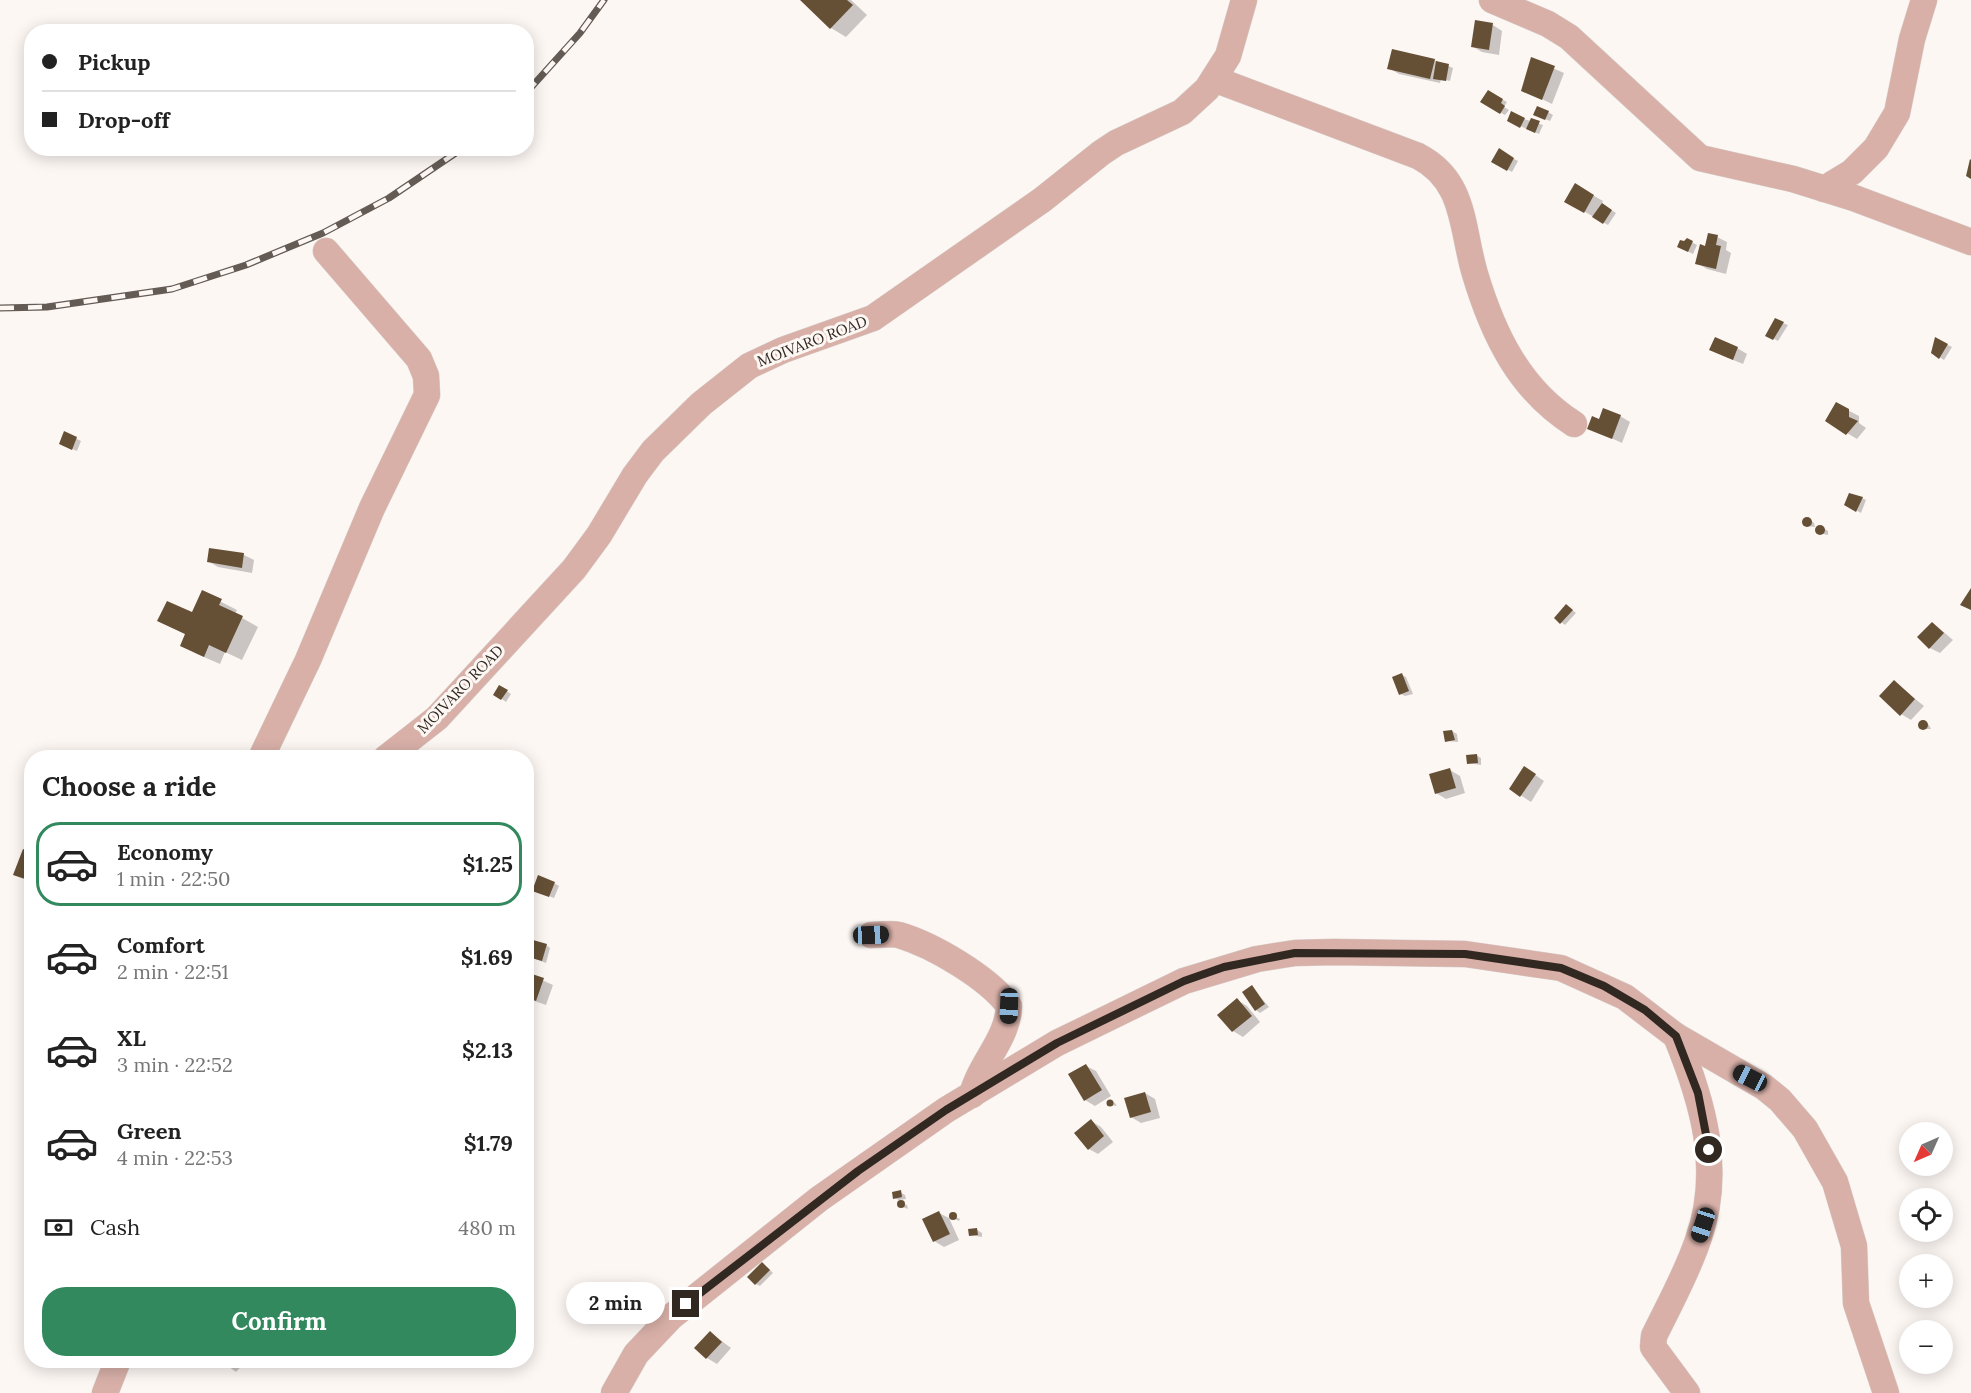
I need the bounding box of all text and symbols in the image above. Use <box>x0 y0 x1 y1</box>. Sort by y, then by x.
text: Pickup <box>78 48 151 76</box>
text: Drop-off <box>78 106 170 134</box>
street label: MOIVARO ROAD <box>754 311 870 371</box>
street label: MOIVARO ROAD <box>413 641 507 737</box>
text: Choose a ride <box>42 769 216 803</box>
icon: car <box>45 837 99 891</box>
text: Economy <box>117 838 213 866</box>
text: $1.25 <box>462 850 513 878</box>
text: 1 min · 22:50 <box>117 866 231 891</box>
car <box>853 925 889 945</box>
icon: car <box>45 930 99 984</box>
text: Comfort <box>117 931 205 959</box>
text: $1.69 <box>461 943 513 971</box>
text: 2 min · 22:51 <box>117 959 229 984</box>
car <box>999 988 1019 1024</box>
icon: car <box>45 1023 99 1077</box>
text: XL <box>117 1024 146 1052</box>
text: $2.13 <box>462 1036 513 1064</box>
text: 3 min · 22:52 <box>117 1052 233 1077</box>
car <box>1730 1062 1770 1094</box>
icon: car <box>45 1116 99 1170</box>
text: Green <box>117 1117 182 1145</box>
north arrow <box>1899 1122 1953 1176</box>
map controls <box>1899 1122 1953 1374</box>
text: $1.79 <box>464 1129 513 1157</box>
route start <box>1695 1136 1722 1163</box>
text: 4 min · 22:53 <box>117 1145 233 1170</box>
button: locate <box>1899 1188 1953 1242</box>
car <box>1689 1205 1717 1245</box>
icon: cash <box>42 1211 75 1244</box>
text: Cash <box>90 1213 140 1241</box>
text: 480 m <box>458 1215 516 1240</box>
button: + <box>1899 1254 1953 1308</box>
callout: 2 min <box>566 1283 665 1325</box>
button: Confirm <box>42 1287 516 1356</box>
text: 2 min <box>589 1290 642 1315</box>
route end <box>672 1290 699 1317</box>
button: − <box>1899 1320 1953 1374</box>

